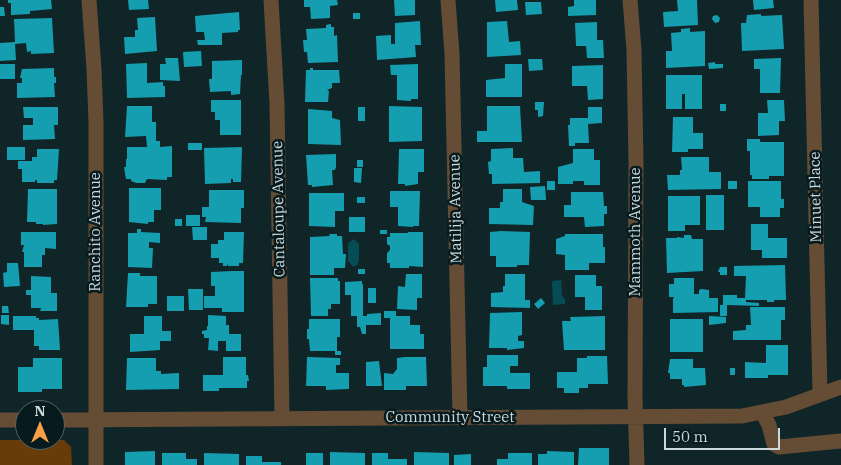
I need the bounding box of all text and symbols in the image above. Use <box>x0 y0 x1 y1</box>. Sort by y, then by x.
street label: Cantaloupe Avenue <box>269 141 289 277</box>
street label: Minuet Place <box>806 151 826 243</box>
street label: Matilija Avenue <box>446 154 466 264</box>
street label: Mammoth Avenue <box>627 167 645 297</box>
street label: Ranchito Avenue <box>87 172 105 292</box>
north arrow <box>15 400 65 450</box>
text: N <box>34 402 46 420</box>
street label: Community Street <box>385 409 515 427</box>
scale bar <box>666 418 782 450</box>
text: 50 m <box>672 427 708 446</box>

